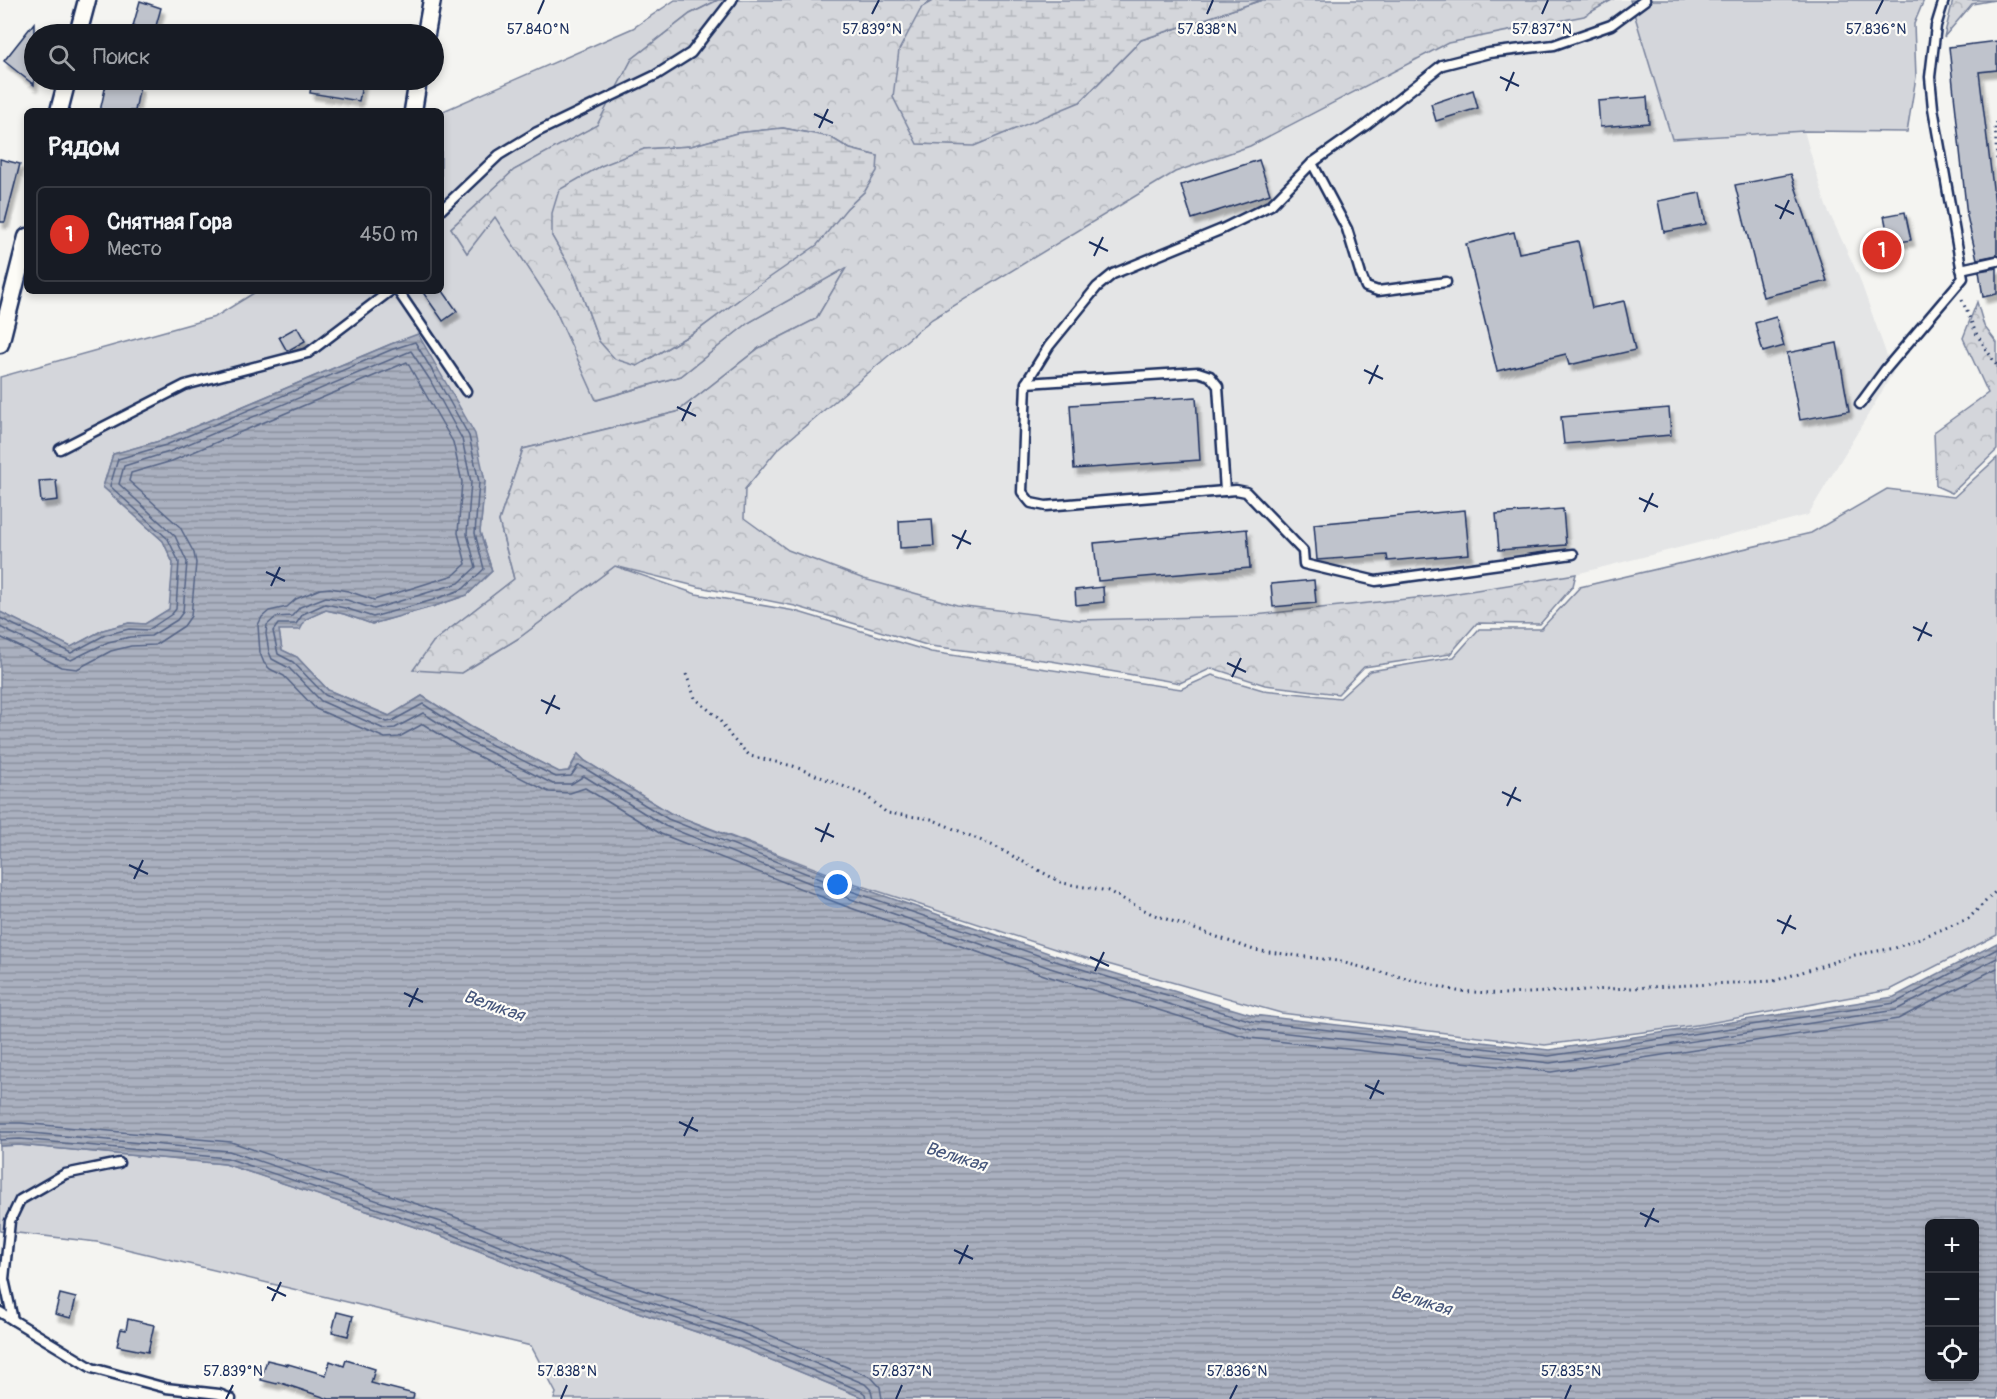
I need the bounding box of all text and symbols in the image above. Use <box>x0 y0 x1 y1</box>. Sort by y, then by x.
text: 57.840°N <box>507 20 569 39</box>
text: 57.839°N <box>842 20 902 39</box>
text: 57.838°N <box>1177 20 1237 39</box>
text: 57.837°N <box>1512 20 1572 39</box>
text: 57.836°N <box>1846 20 1906 39</box>
search box <box>24 24 444 90</box>
icon: search <box>45 41 78 74</box>
text: Поиск <box>93 43 150 71</box>
text: Рядом <box>48 131 120 163</box>
text: Снятная Гора <box>107 208 232 236</box>
text: 1 <box>66 222 73 247</box>
text: 450 m <box>360 222 418 247</box>
pin: 1 <box>1862 228 1902 272</box>
text: Место <box>107 236 162 261</box>
your location <box>823 870 852 899</box>
water label: Великая <box>461 985 529 1028</box>
water label: Великая <box>923 1137 991 1178</box>
map controls <box>1925 1219 1979 1381</box>
button: + <box>1925 1219 1979 1273</box>
button: − <box>1925 1273 1979 1327</box>
water label: Великая <box>1388 1281 1456 1322</box>
button: locate <box>1925 1327 1979 1381</box>
text: 57.839°N <box>203 1362 263 1381</box>
text: 57.838°N <box>537 1362 597 1381</box>
text: 57.837°N <box>872 1362 932 1381</box>
text: 57.836°N <box>1207 1362 1267 1381</box>
text: 57.835°N <box>1541 1362 1601 1381</box>

